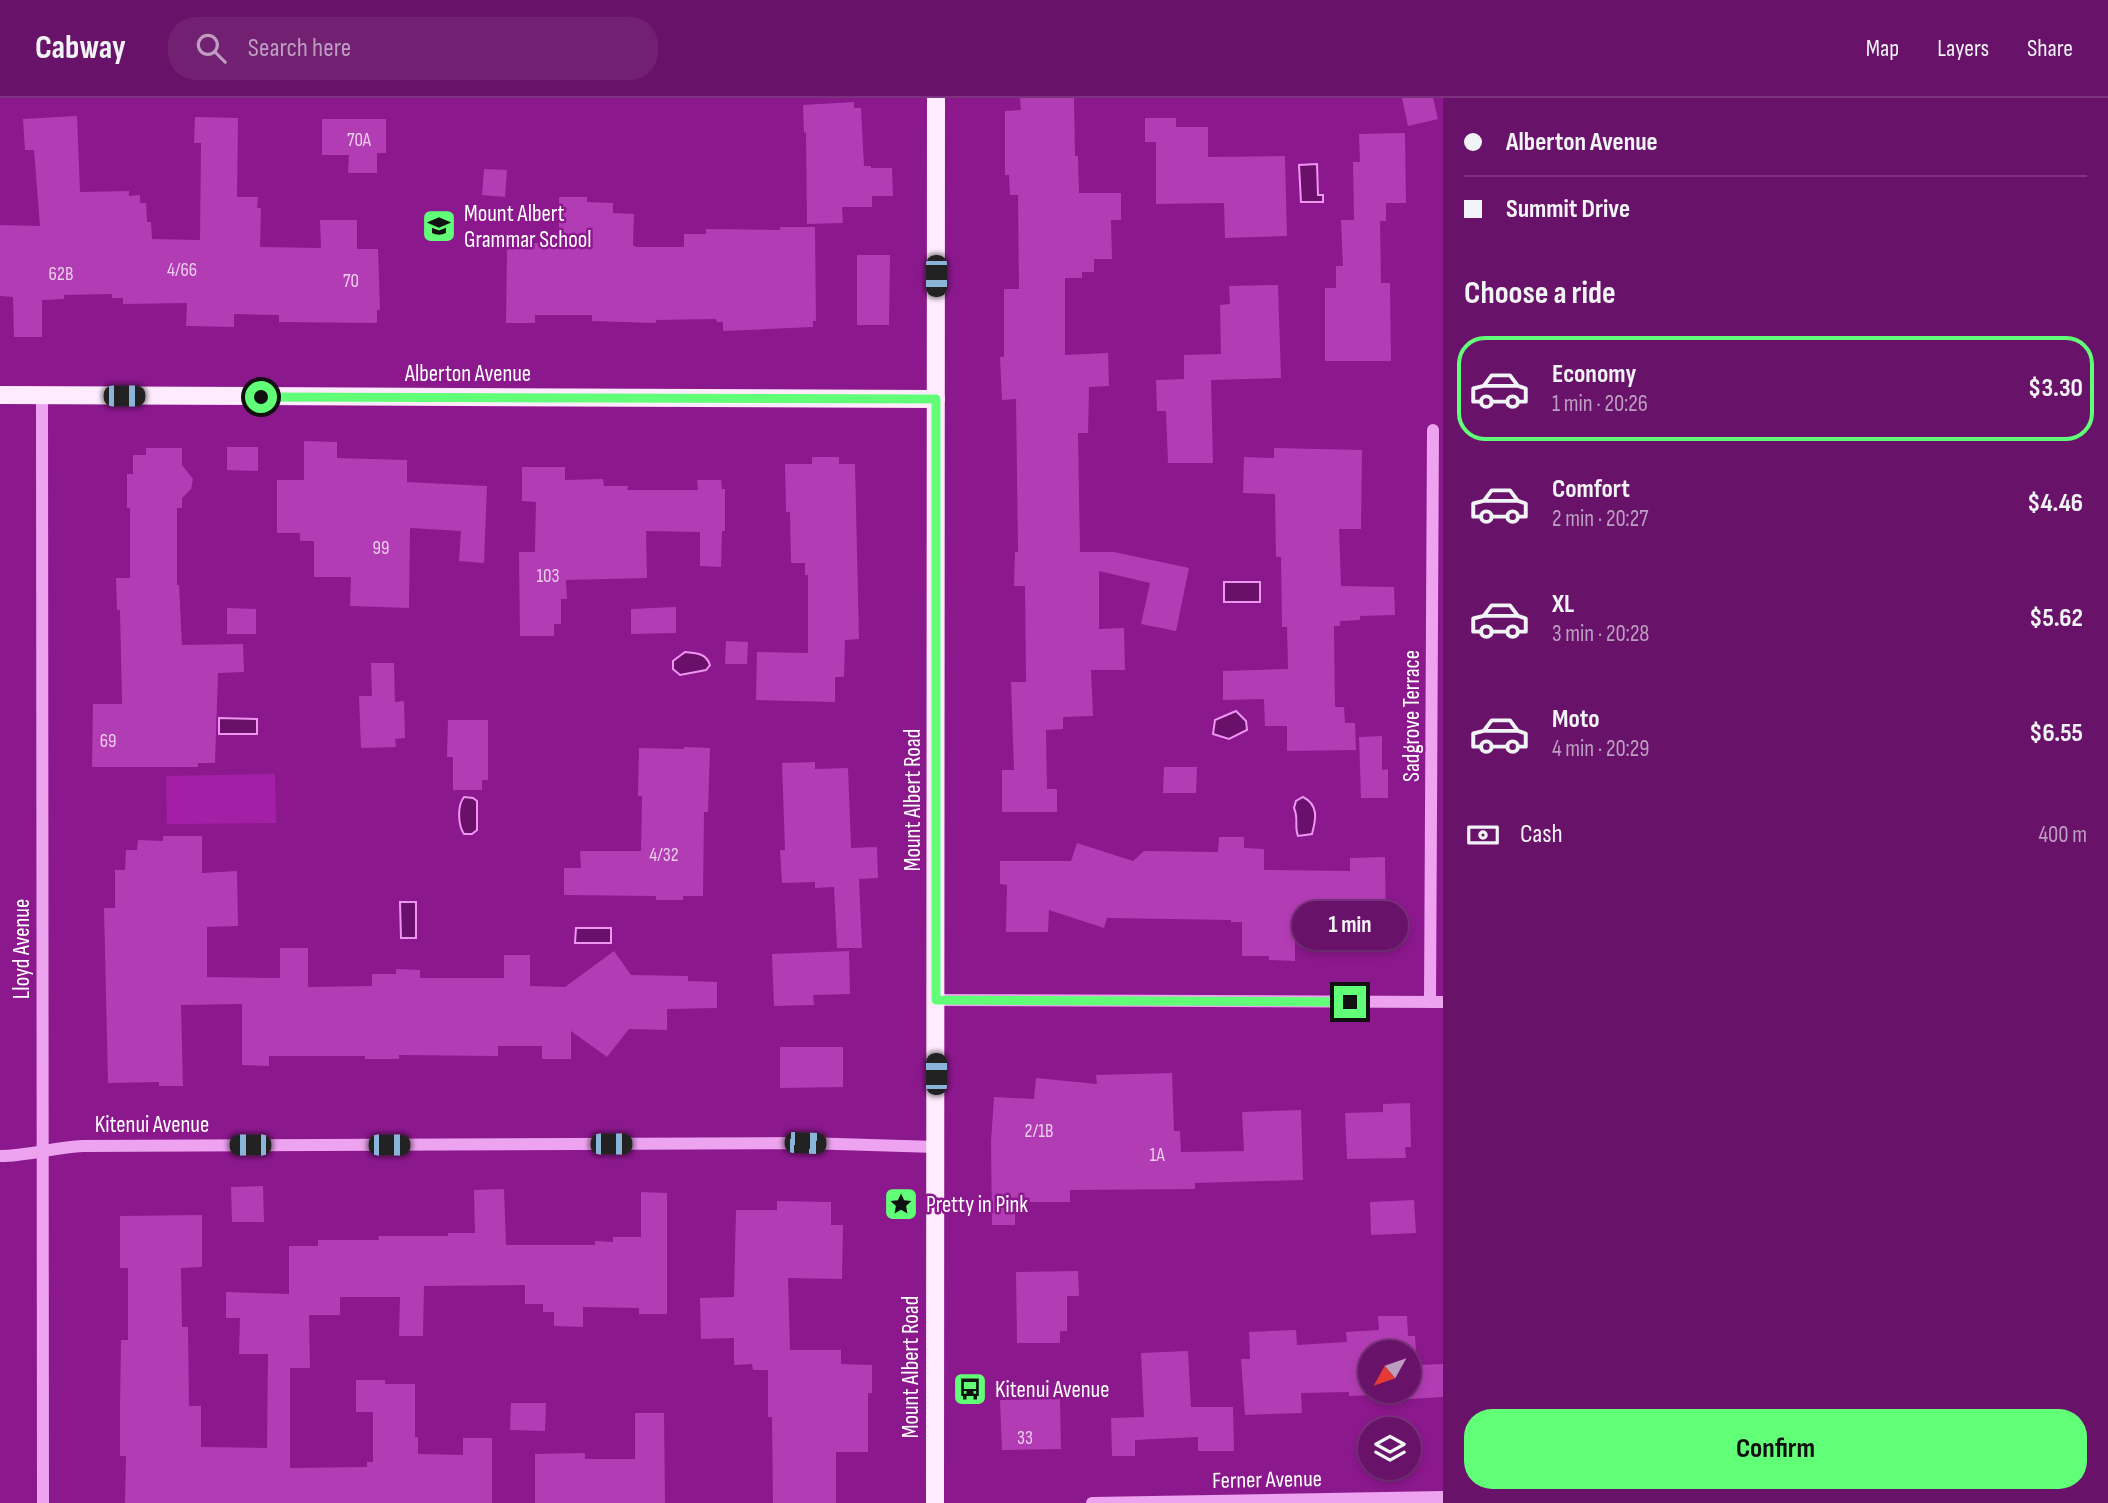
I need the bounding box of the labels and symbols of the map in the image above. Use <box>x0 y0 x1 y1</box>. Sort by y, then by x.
house number: 70A <box>347 129 372 152</box>
place label: Mount Albert Grammar School <box>464 200 592 254</box>
school or university icon: Mount Albert Grammar School <box>420 207 458 245</box>
car <box>926 255 947 297</box>
house number: 4/66 <box>167 259 197 282</box>
house number: 62B <box>49 263 73 286</box>
house number: 70 <box>343 270 359 293</box>
street label: Alberton Avenue <box>404 360 531 388</box>
route start <box>245 381 277 413</box>
car <box>104 386 146 407</box>
house number: 99 <box>373 537 389 560</box>
house number: 103 <box>536 565 560 588</box>
street label: Sadgrove Terrace <box>1398 650 1426 782</box>
street label: Mount Albert Road <box>899 729 927 871</box>
house number: 69 <box>100 730 116 753</box>
house number: 4/32 <box>649 844 679 867</box>
street label: Lloyd Avenue <box>8 899 36 999</box>
callout: 1 min <box>1292 900 1408 950</box>
route end <box>1334 986 1366 1018</box>
car <box>926 1053 947 1095</box>
street label: Kitenui Avenue <box>95 1111 209 1139</box>
house number: 2/1B <box>1025 1120 1054 1143</box>
car <box>784 1132 827 1154</box>
car <box>591 1134 633 1155</box>
car <box>230 1135 272 1156</box>
car <box>369 1135 411 1156</box>
house number: 1A <box>1149 1144 1165 1167</box>
place icon: Pretty in Pink <box>882 1185 920 1223</box>
place label: Pretty in Pink <box>926 1191 1028 1219</box>
street label: Mount Albert Road <box>897 1296 925 1438</box>
north arrow <box>1358 1340 1421 1404</box>
bus stop icon: Kitenui Avenue <box>951 1370 989 1408</box>
place label: Kitenui Avenue <box>995 1376 1109 1404</box>
house number: 33 <box>1017 1427 1033 1450</box>
street label: Ferner Avenue <box>1212 1465 1322 1495</box>

